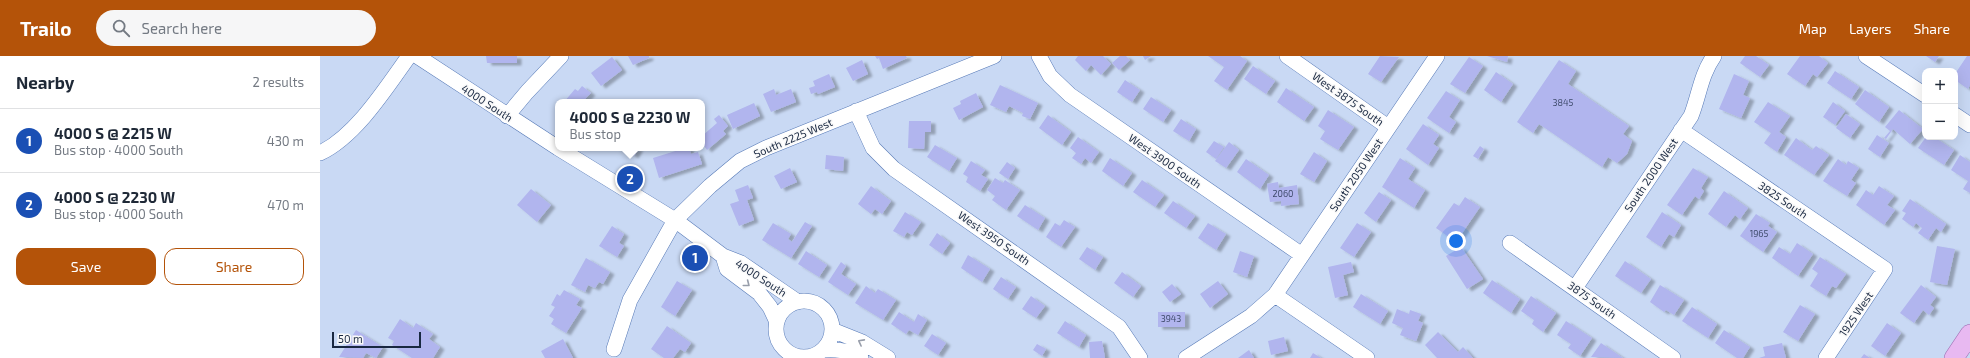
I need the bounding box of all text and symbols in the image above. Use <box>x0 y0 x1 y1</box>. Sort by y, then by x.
search box <box>96 10 376 46</box>
text: Trailo <box>20 17 72 40</box>
icon: search <box>110 17 132 39</box>
text: Search here <box>142 19 222 37</box>
text: Map <box>1799 20 1827 37</box>
text: Layers <box>1849 20 1891 37</box>
text: Share <box>1913 20 1950 37</box>
map controls <box>1922 68 1958 140</box>
button: + <box>1922 68 1958 104</box>
street label: West 3875 South <box>1310 69 1387 128</box>
text: Nearby <box>16 72 74 92</box>
text: 2 results <box>252 74 304 90</box>
street label: 4000 South <box>459 81 515 124</box>
house number: 3845 <box>1553 97 1574 108</box>
popup <box>555 99 705 151</box>
button: − <box>1922 104 1958 140</box>
text: 4000 S @ 2230 W <box>569 108 691 126</box>
street label: South 2225 West <box>751 115 834 160</box>
text: 4000 S @ 2215 W <box>54 124 172 142</box>
text: Bus stop <box>569 126 621 142</box>
street label: West 3900 South <box>1126 131 1204 191</box>
text: 1 <box>26 133 32 149</box>
text: 430 m <box>267 133 304 149</box>
street label: South 2000 West <box>1621 135 1680 214</box>
street label: South 2050 West <box>1326 136 1385 214</box>
text: Bus stop · 4000 South <box>54 142 183 158</box>
pin: 2 <box>617 164 643 194</box>
street label: 3825 South <box>1756 178 1810 221</box>
text: 4000 S @ 2230 W <box>54 188 175 206</box>
house number: 2060 <box>1272 188 1294 199</box>
text: 2 <box>25 197 33 213</box>
text: 470 m <box>267 197 304 213</box>
text: Bus stop · 4000 South <box>54 206 183 222</box>
street label: West 3950 South <box>956 208 1033 267</box>
house number: 1965 <box>1750 228 1769 239</box>
your location <box>1446 231 1466 251</box>
pin: 1 <box>682 243 708 273</box>
button: Save <box>16 248 156 285</box>
button: Share <box>164 248 304 285</box>
street label: 4000 South <box>733 256 789 299</box>
street label: 3875 South <box>1566 278 1619 321</box>
one-way arrow <box>743 279 750 286</box>
street label: 1925 West <box>1836 289 1875 338</box>
house number: 3943 <box>1161 313 1181 324</box>
scale bar <box>332 330 421 349</box>
text: 50 m <box>338 332 363 345</box>
one-way arrow <box>858 339 865 347</box>

